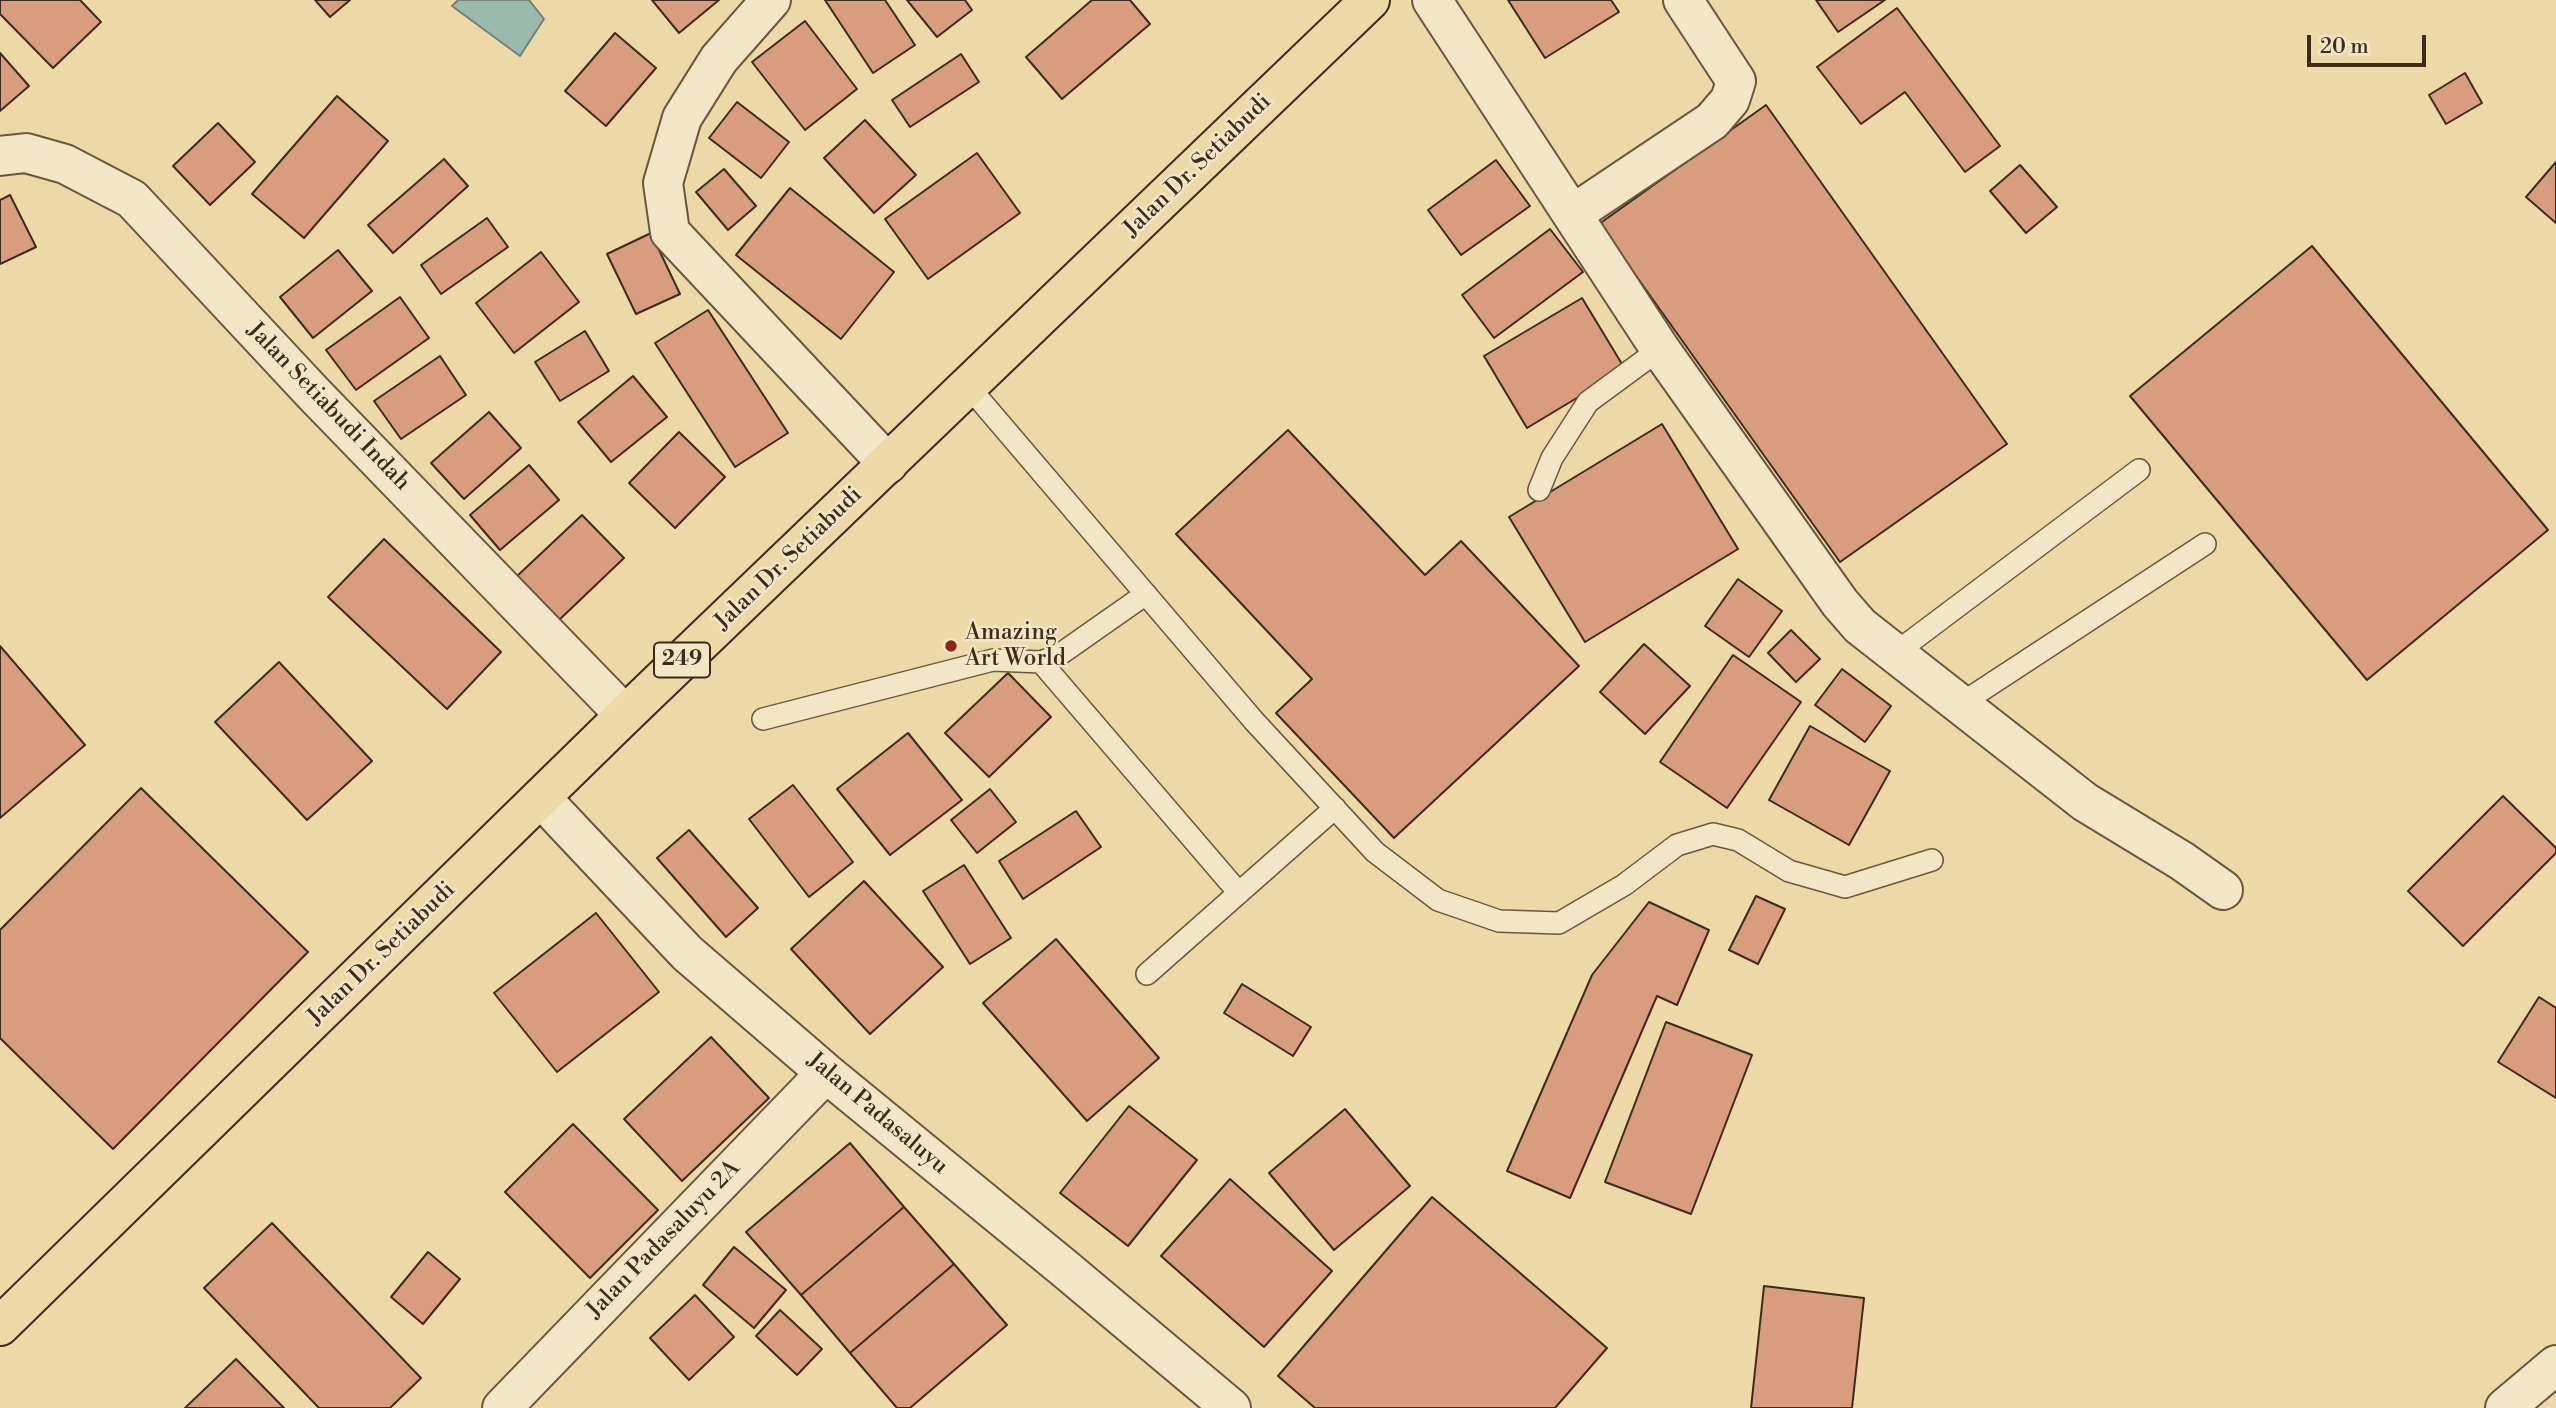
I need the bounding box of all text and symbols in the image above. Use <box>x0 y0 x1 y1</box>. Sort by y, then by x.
scale bar <box>2311 21 2430 65</box>
text: 20 m <box>2320 34 2369 60</box>
street label: Jalan Dr. Setiabudi <box>1119 89 1277 243</box>
street label: Jalan Setiabudi Indah <box>241 317 415 497</box>
street label: Jalan Dr. Setiabudi <box>710 482 868 636</box>
place label: Amazing Art World <box>965 619 1066 673</box>
marker: Amazing Art World <box>943 638 959 654</box>
road number: 249 <box>654 642 710 678</box>
street label: Jalan Dr. Setiabudi <box>303 877 461 1031</box>
street label: Jalan Padasaluyu <box>801 1047 953 1181</box>
street label: Jalan Padasaluyu 2A <box>582 1155 746 1325</box>

